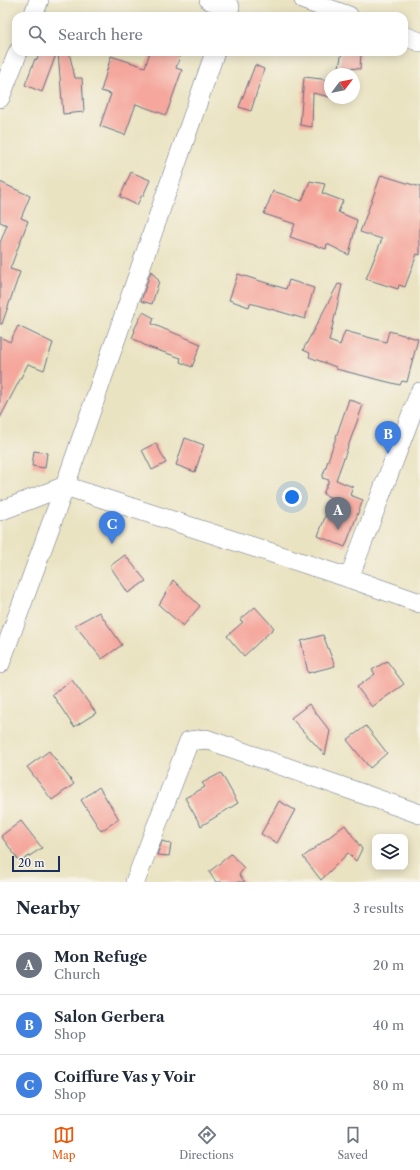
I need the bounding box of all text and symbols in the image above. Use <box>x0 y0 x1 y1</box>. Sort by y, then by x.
search box <box>12 12 408 56</box>
icon: search <box>26 23 48 45</box>
text: Search here <box>58 25 143 44</box>
north arrow <box>324 68 360 104</box>
pin: B <box>375 421 401 454</box>
your location <box>282 487 302 507</box>
pin: A <box>325 497 351 530</box>
pin: C <box>99 511 125 544</box>
map controls <box>372 834 408 870</box>
button: layers <box>372 834 408 870</box>
scale bar <box>12 854 60 873</box>
text: 20 m <box>18 856 44 870</box>
text: Nearby <box>16 898 80 918</box>
text: 3 results <box>353 900 404 916</box>
text: Mon Refuge <box>54 947 147 966</box>
text: A <box>24 957 34 973</box>
text: 20 m <box>373 957 404 973</box>
text: Church <box>54 966 100 982</box>
text: Salon Gerbera <box>54 1007 165 1026</box>
text: B <box>24 1017 34 1033</box>
text: 40 m <box>373 1017 404 1033</box>
text: Shop <box>54 1026 86 1042</box>
text: Coiffure Vas y Voir <box>54 1067 196 1086</box>
text: C <box>24 1077 34 1093</box>
text: 80 m <box>372 1077 404 1093</box>
text: Shop <box>54 1086 86 1102</box>
tab: Map <box>52 1124 76 1162</box>
tab: Directions <box>179 1124 234 1162</box>
tab: Saved <box>338 1124 368 1162</box>

